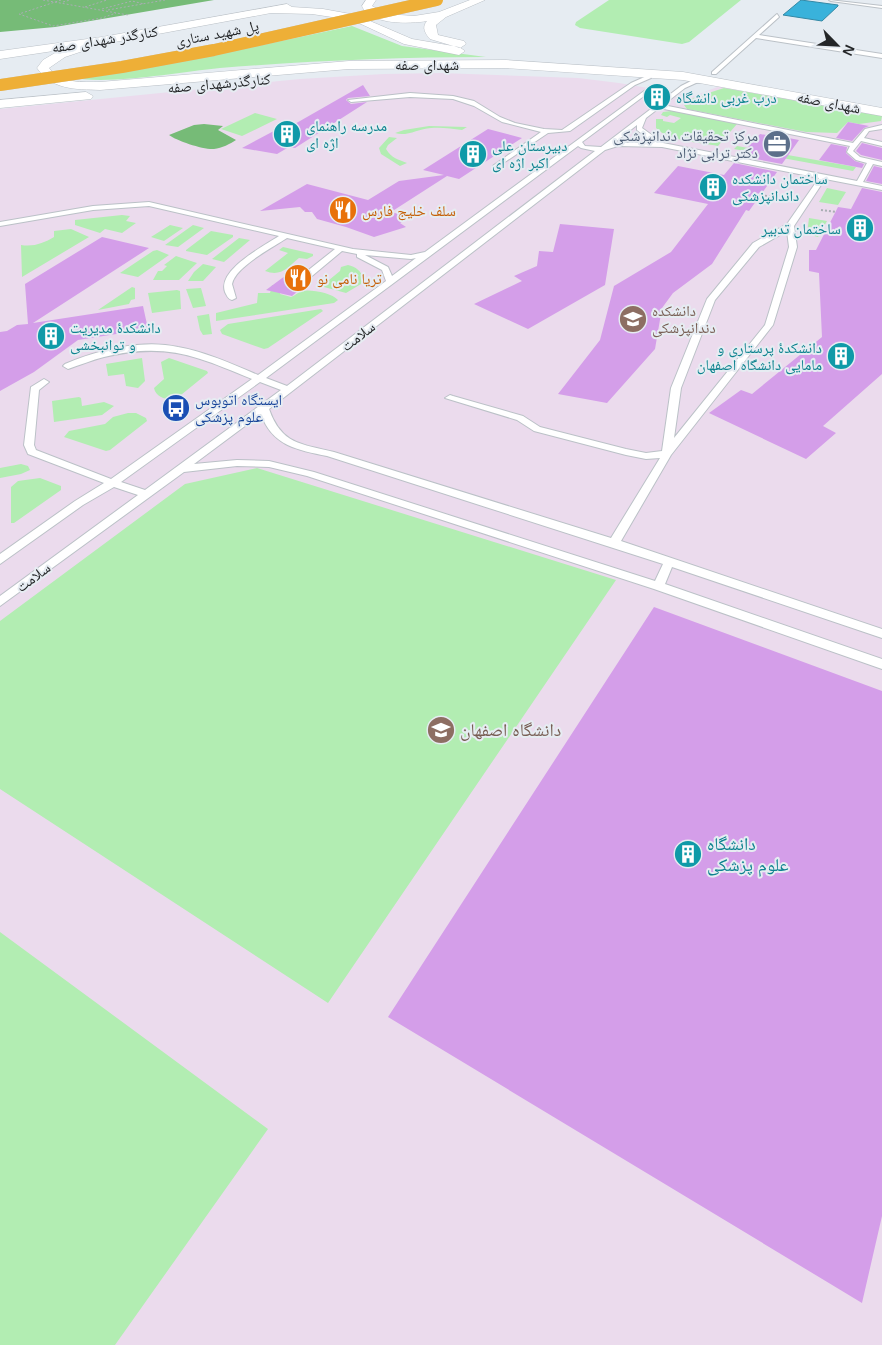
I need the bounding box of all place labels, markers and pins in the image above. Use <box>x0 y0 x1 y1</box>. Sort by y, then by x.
building icon: درب غربی دانشگاه <box>642 82 672 112</box>
place label: درب غربی دانشگاه <box>676 89 777 108</box>
place label: مدرسه راهنمای اژه ای <box>306 117 387 153</box>
building icon: مدرسه راهنمای اژه ای <box>272 119 302 149</box>
place label: مرکز تحقیقات دندانپزشکی دکتر ترابی نژاد <box>613 127 758 163</box>
office icon: مرکز تحقیقات دندانپزشکی دکتر ترابی نژاد <box>762 129 792 159</box>
place label: دبیرستان علی اکبر اژه ای <box>492 137 567 173</box>
building icon: دبیرستان علی اکبر اژه ای <box>458 139 488 169</box>
place label: ساختمان دانشکده داندانپزشکی <box>732 170 828 206</box>
building icon: ساختمان دانشکده داندانپزشکی <box>698 172 728 202</box>
restaurant icon: سلف خلیج فارس <box>328 195 358 225</box>
place label: سلف خلیج فارس <box>362 202 456 221</box>
building icon: ساختمان تدبیر <box>845 213 875 243</box>
place label: ساختمان تدبیر <box>761 220 841 239</box>
restaurant icon: تریا نامی نو <box>283 263 313 293</box>
place label: تریا نامی نو <box>317 270 382 289</box>
place label: دانشکده دندانپزشکی <box>652 302 716 338</box>
school or university icon: دانشکده دندانپزشکی <box>618 304 648 334</box>
place label: دانشکدهٔ مدیریت و توانبخشی <box>70 319 161 355</box>
building icon: دانشکدهٔ مدیریت و توانبخشی <box>36 321 66 351</box>
place label: دانشکدهٔ پرستاری و مامایی دانشگاه اصفهان <box>697 339 822 375</box>
building icon: دانشکدهٔ پرستاری و مامایی دانشگاه اصفهان <box>826 341 856 371</box>
place label: ایستگاه اتوبوس علوم پزشکی <box>195 391 282 427</box>
bus stop icon: ایستگاه اتوبوس علوم پزشکی <box>161 393 191 423</box>
school or university icon: دانشگاه اصفهان <box>426 715 456 745</box>
place label: دانشگاه اصفهان <box>460 720 561 741</box>
place label: دانشگاه علوم پزشکی <box>707 834 789 877</box>
building icon: دانشگاه علوم پزشکی <box>673 839 703 869</box>

